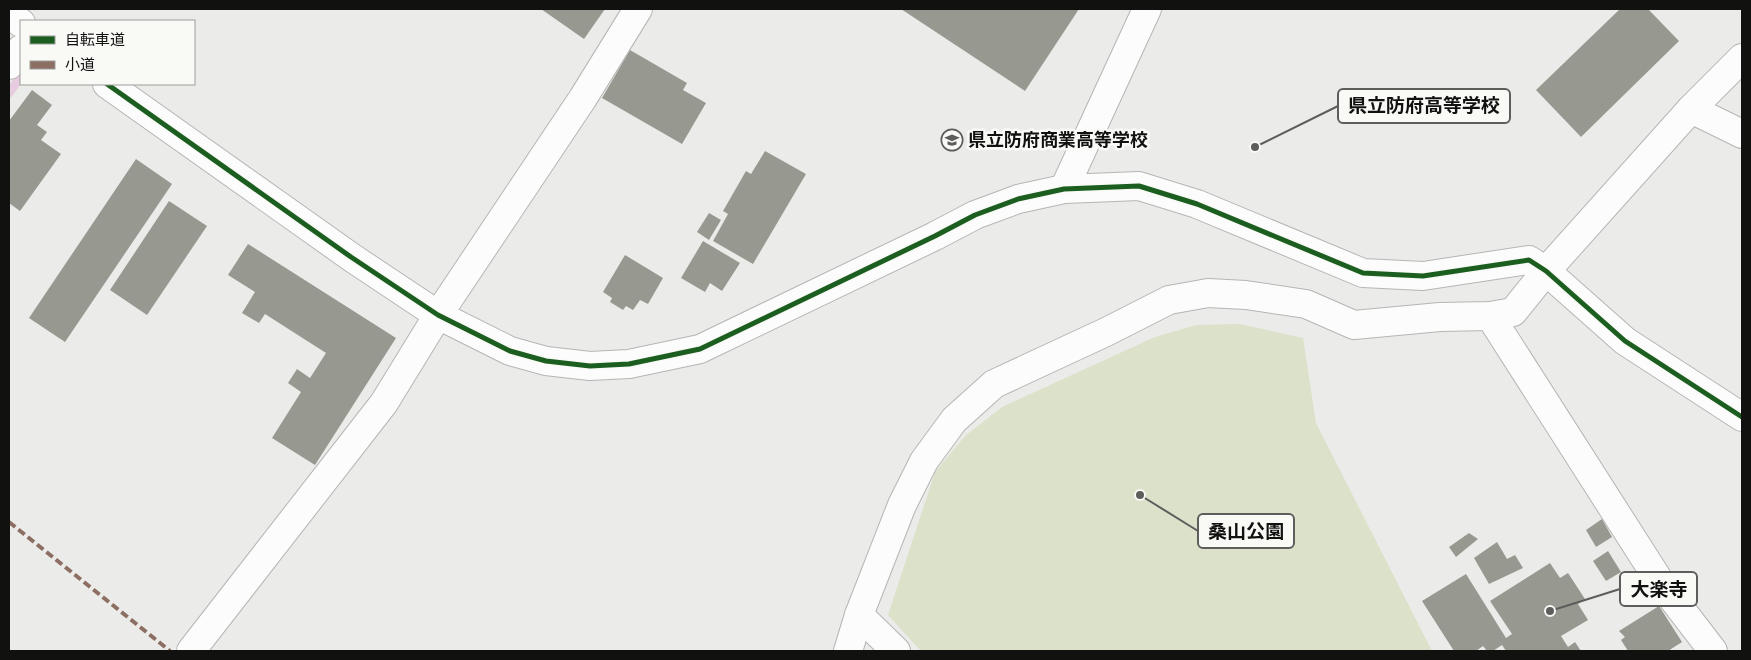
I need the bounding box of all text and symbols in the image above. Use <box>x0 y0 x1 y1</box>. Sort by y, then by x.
legend <box>20 20 195 85</box>
text: 自転車道 <box>65 29 125 51</box>
text: 小道 <box>65 54 95 76</box>
callout: 県立防府高等学校 <box>1338 89 1510 123</box>
text: 県立防府高等学校 <box>1348 92 1500 119</box>
place label: 県立防府商業高等学校 <box>968 127 1148 153</box>
school or university icon: 県立防府商業高等学校 <box>940 128 964 152</box>
callout: 桑山公園 <box>1198 514 1294 548</box>
text: 桑山公園 <box>1208 518 1284 545</box>
callout: 大楽寺 <box>1620 572 1697 606</box>
text: 大楽寺 <box>1630 576 1688 603</box>

